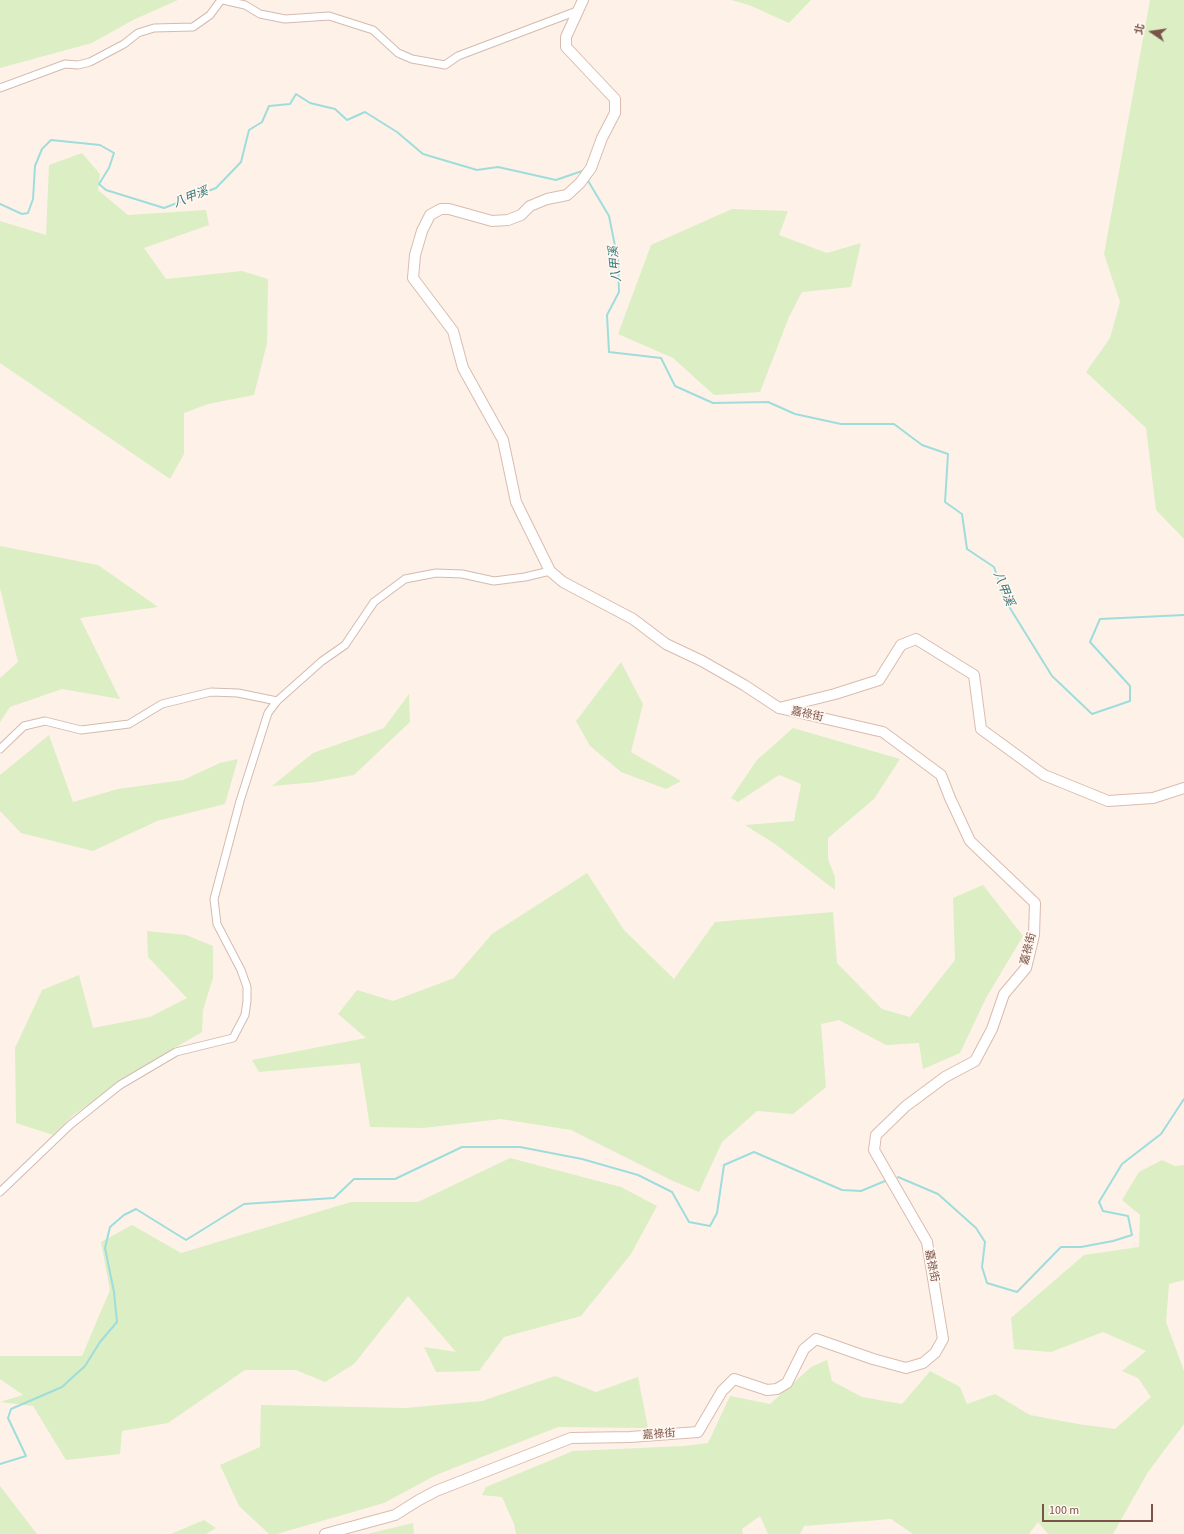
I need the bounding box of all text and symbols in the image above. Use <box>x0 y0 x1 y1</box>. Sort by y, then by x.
north arrow <box>1132 12 1172 52</box>
text: 北 <box>1131 22 1148 36</box>
water label: 八甲溪 <box>172 185 210 211</box>
water label: 八甲溪 <box>607 245 625 283</box>
water label: 八甲溪 <box>990 570 1016 608</box>
street label: 嘉祿街 <box>789 705 825 725</box>
street label: 嘉祿街 <box>1019 931 1039 967</box>
street label: 嘉祿街 <box>921 1249 941 1283</box>
street label: 嘉祿街 <box>642 1427 676 1443</box>
scale bar <box>1044 1496 1155 1522</box>
text: 100 m <box>1049 1502 1079 1519</box>

